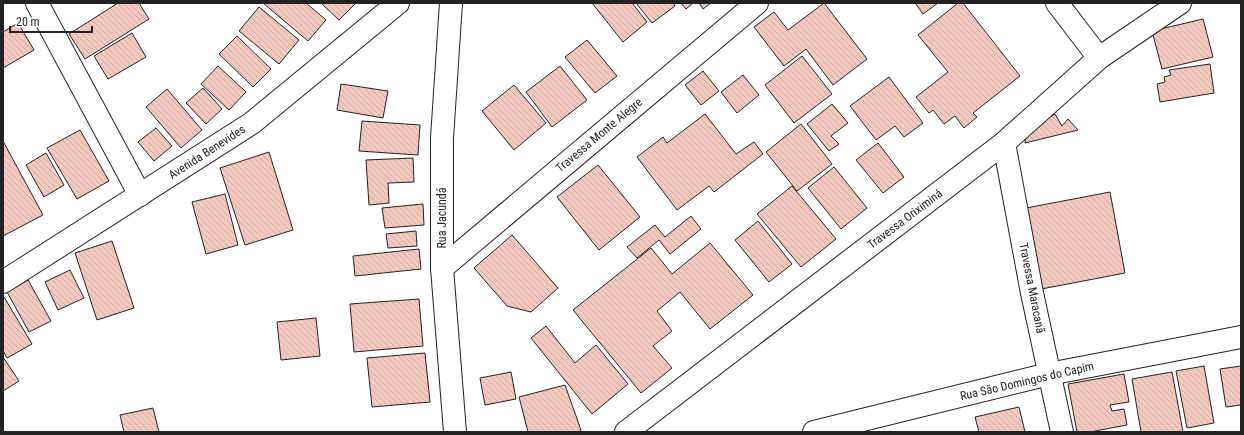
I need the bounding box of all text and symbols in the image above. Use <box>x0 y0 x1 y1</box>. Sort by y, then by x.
scale bar <box>10 8 92 34</box>
text: 20 m <box>16 15 40 29</box>
street label: Travessa Monte Alegre <box>553 95 645 175</box>
street label: Avenida Benevides <box>166 122 248 182</box>
street label: Travessa Oriximiná <box>865 186 945 252</box>
street label: Rua Jacundá <box>435 187 449 249</box>
street label: Travessa Maracanã <box>1016 242 1048 335</box>
street label: Rua São Domingos do Capim <box>959 359 1095 403</box>

